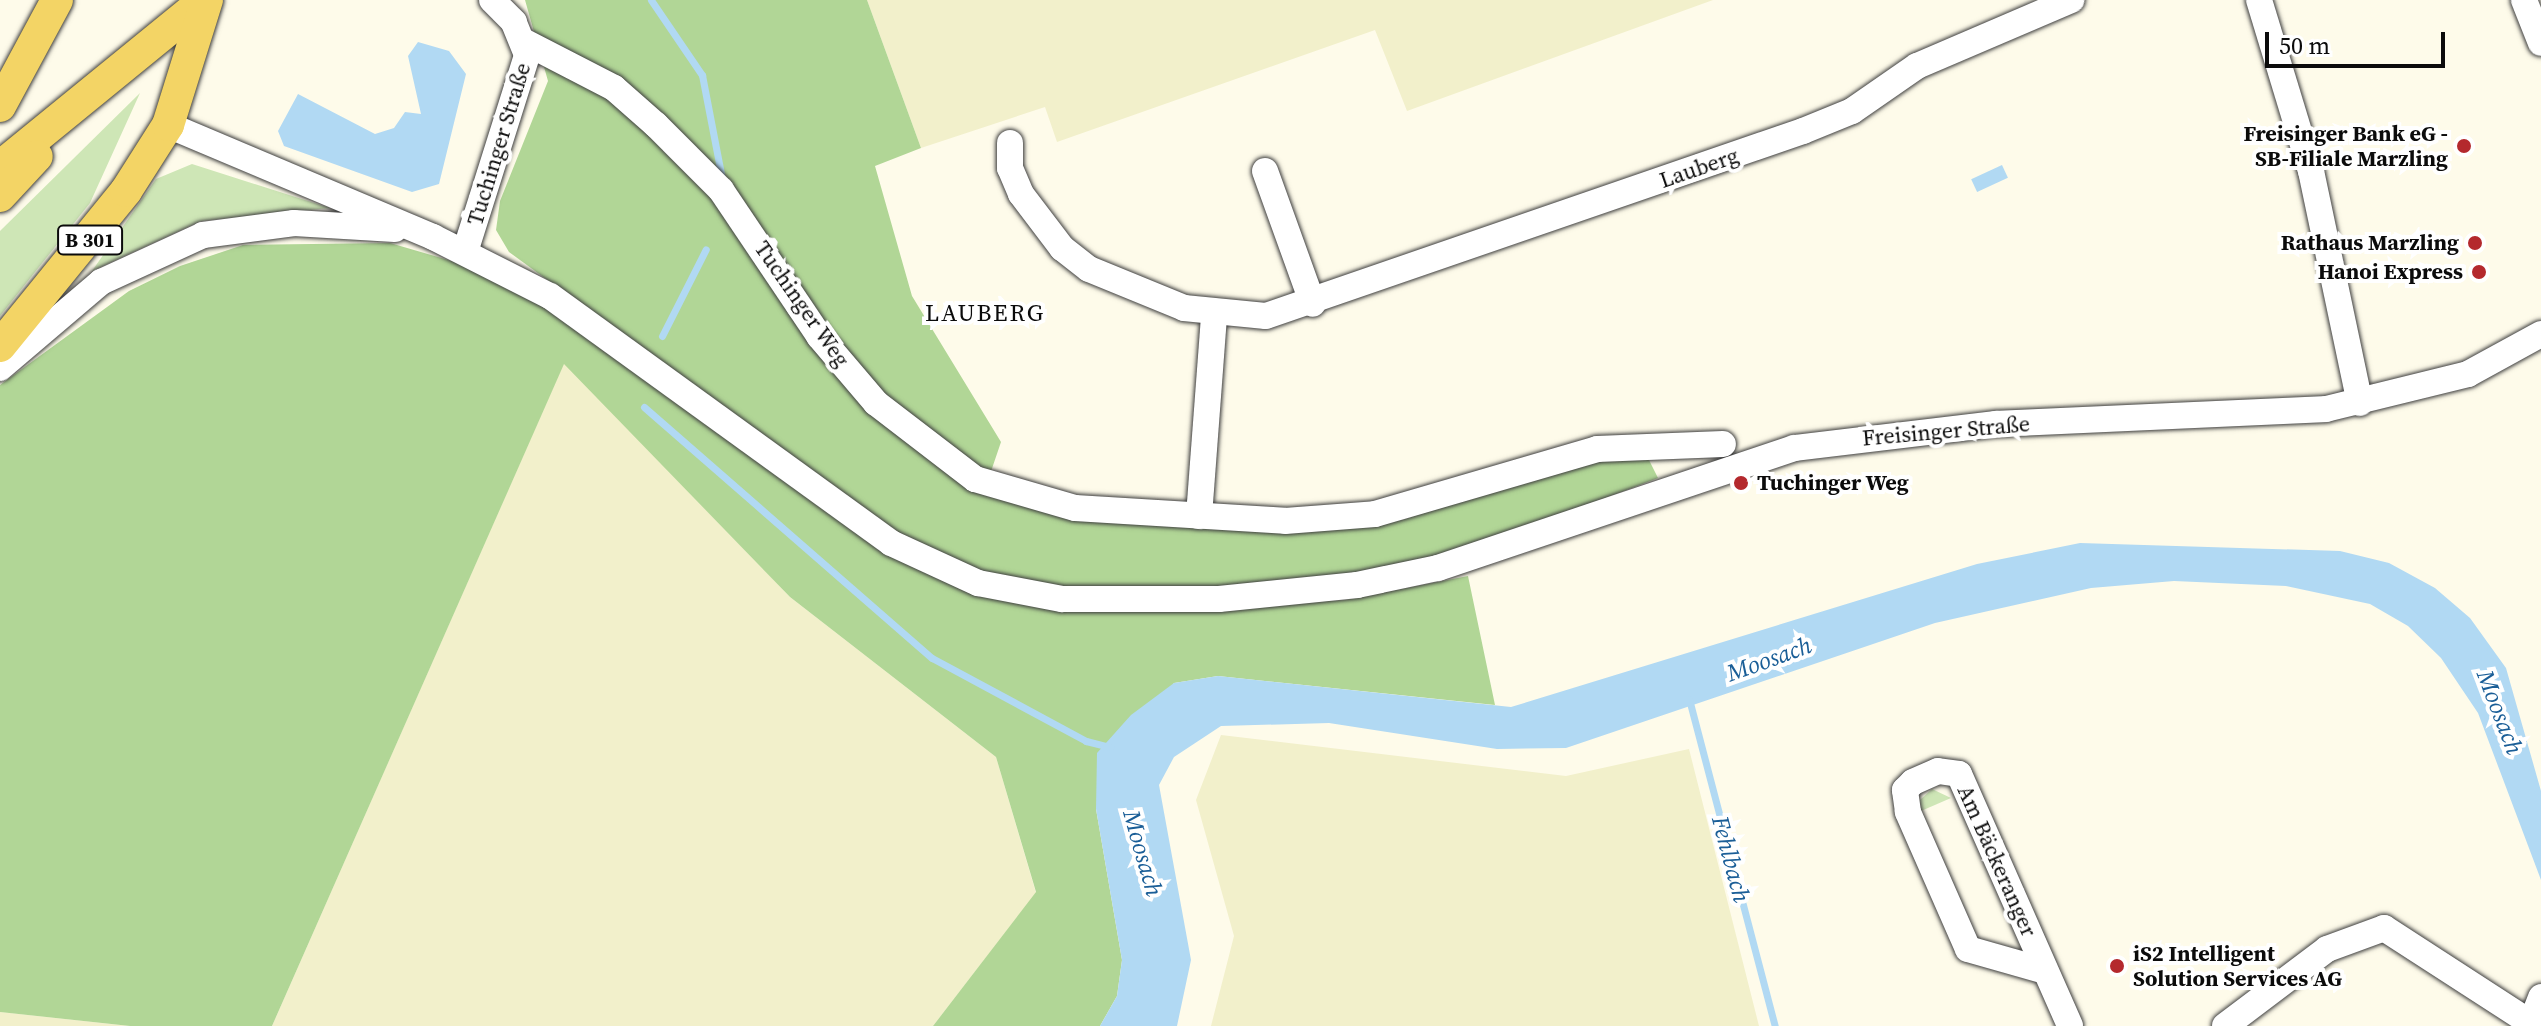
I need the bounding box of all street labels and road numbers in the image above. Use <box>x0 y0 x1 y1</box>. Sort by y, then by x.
street label: Tuchinger Straße <box>462 60 536 228</box>
street label: Lauberg <box>1656 142 1742 194</box>
road number: B 301 <box>56 224 124 256</box>
street label: Tuchinger Weg <box>749 236 855 372</box>
street label: Freisinger Straße <box>1861 411 2031 451</box>
street label: Am Bäckeranger <box>1952 781 2042 941</box>

